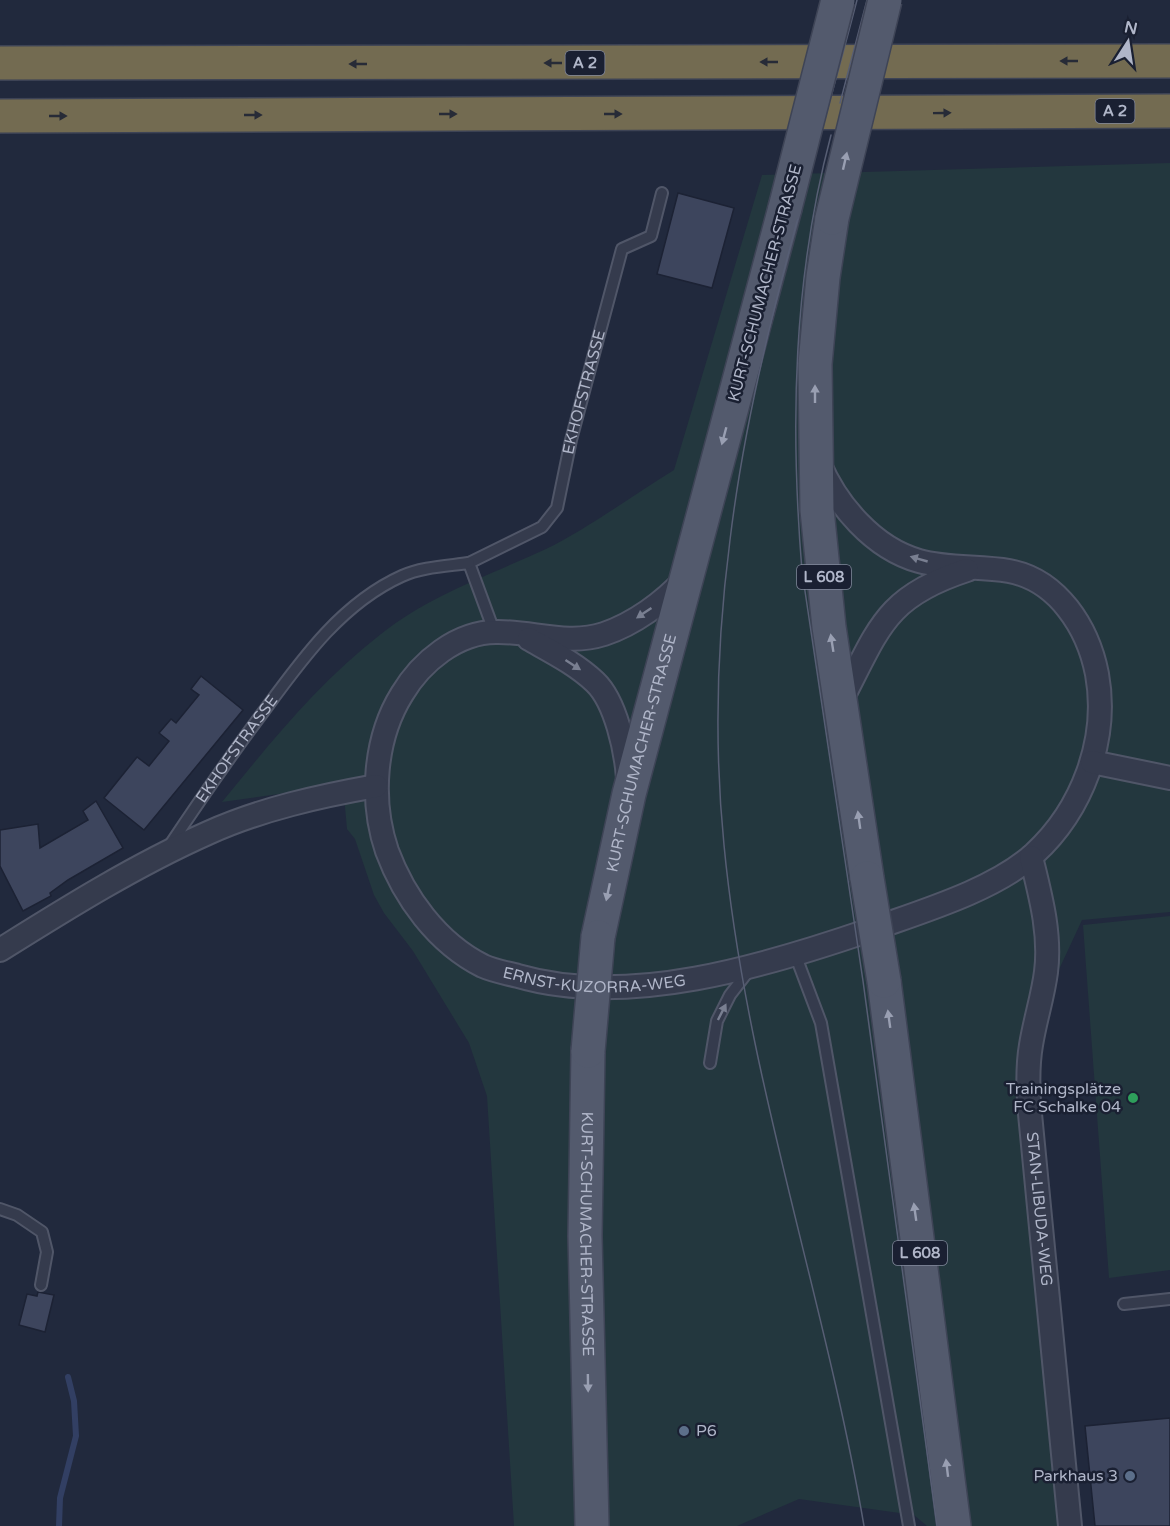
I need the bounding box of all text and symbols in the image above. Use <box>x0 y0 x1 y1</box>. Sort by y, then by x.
north arrow <box>1098 12 1158 72</box>
text: N <box>1123 17 1139 39</box>
road number: A 2 <box>566 51 604 75</box>
one-way arrow <box>1059 56 1078 66</box>
one-way arrow <box>759 57 778 67</box>
one-way arrow <box>543 58 562 68</box>
one-way arrow <box>348 59 367 69</box>
road number: A 2 <box>1096 99 1134 123</box>
one-way arrow <box>439 109 458 119</box>
one-way arrow <box>604 109 623 119</box>
one-way arrow <box>933 109 952 118</box>
one-way arrow <box>244 110 263 120</box>
one-way arrow <box>49 111 68 121</box>
one-way arrow <box>841 151 850 170</box>
street label: KURT-SCHUMACHER-STRASSE <box>724 162 806 404</box>
street label: EKHOFSTRASSE <box>558 328 610 456</box>
one-way arrow <box>810 385 820 404</box>
one-way arrow <box>719 426 729 445</box>
one-way arrow <box>910 554 928 563</box>
road number: L 608 <box>797 565 851 589</box>
one-way arrow <box>635 607 652 618</box>
street label: KURT-SCHUMACHER-STRASSE <box>602 632 681 874</box>
one-way arrow <box>827 634 836 653</box>
one-way arrow <box>564 659 581 670</box>
street label: EKHOFSTRASSE <box>191 691 282 807</box>
one-way arrow <box>854 810 863 829</box>
one-way arrow <box>603 883 612 902</box>
street label: ERNST-KUZORRA-WEG <box>501 963 687 997</box>
one-way arrow <box>717 1003 726 1020</box>
one-way arrow <box>884 1009 894 1028</box>
place label: Trainingsplätze FC Schalke 04 <box>1006 1079 1121 1117</box>
marker: Trainingsplätze FC Schalke 04 <box>1126 1091 1140 1105</box>
street label: KURT-SCHUMACHER-STRASSE <box>575 1111 598 1357</box>
street label: STAN-LIBUDA-WEG <box>1022 1131 1057 1287</box>
one-way arrow <box>910 1202 919 1221</box>
road number: L 608 <box>893 1241 947 1265</box>
one-way arrow <box>584 1373 593 1392</box>
place label: P6 <box>696 1421 717 1441</box>
marker: P6 <box>677 1424 691 1438</box>
one-way arrow <box>943 1458 952 1477</box>
place label: Parkhaus 3 <box>1034 1466 1118 1486</box>
marker: Parkhaus 3 <box>1123 1469 1137 1483</box>

